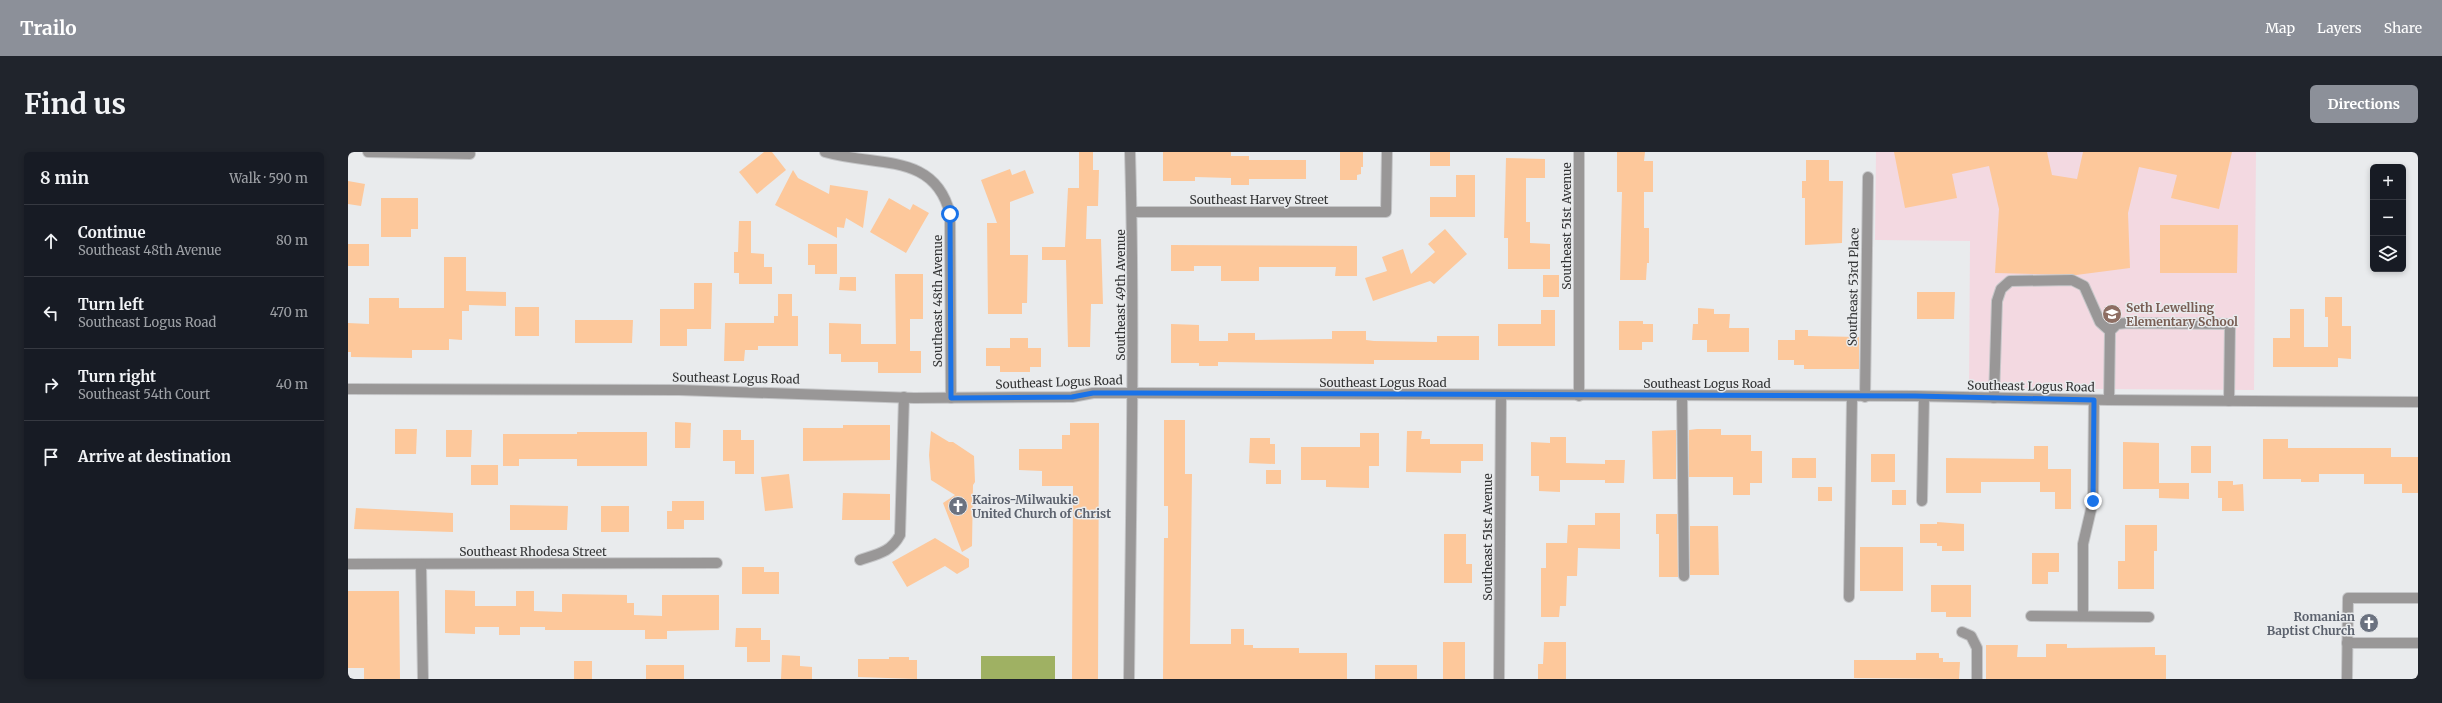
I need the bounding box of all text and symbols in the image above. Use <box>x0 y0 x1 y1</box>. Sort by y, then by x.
text: Trailo <box>20 16 77 40</box>
text: Map <box>2265 19 2295 37</box>
text: Layers <box>2317 19 2362 37</box>
text: Share <box>2384 19 2422 37</box>
button: Directions <box>2310 85 2418 123</box>
text: Find us <box>24 86 126 122</box>
street label: Southeast 51st Avenue <box>1559 162 1574 290</box>
map controls <box>2370 164 2406 272</box>
button: + <box>2370 164 2406 200</box>
text: 8 min <box>40 167 89 189</box>
text: Walk · 590 m <box>229 170 308 187</box>
street label: Southeast Harvey Street <box>1189 192 1329 207</box>
button: − <box>2370 200 2406 236</box>
route start <box>941 205 959 223</box>
text: Continue <box>78 223 146 242</box>
street label: Southeast 53rd Place <box>1844 228 1862 346</box>
street label: Southeast 49th Avenue <box>1113 229 1128 361</box>
icon: ahead <box>40 230 62 252</box>
text: 80 m <box>276 232 308 249</box>
street label: Southeast 48th Avenue <box>930 235 945 367</box>
button: layers <box>2370 236 2406 272</box>
text: Southeast 48th Avenue <box>78 242 221 259</box>
text: Turn left <box>78 295 144 314</box>
place label: Seth Lewelling Elementary School <box>2126 300 2238 329</box>
icon: left <box>40 302 62 324</box>
school or university icon: Seth Lewelling Elementary School <box>2101 303 2123 325</box>
text: 470 m <box>270 304 308 321</box>
text: Southeast Logus Road <box>78 314 216 331</box>
text: Turn right <box>78 367 156 386</box>
street label: Southeast Logus Road <box>672 369 800 387</box>
street label: Southeast Logus Road <box>995 372 1123 392</box>
icon: right <box>40 374 62 396</box>
street label: Southeast Logus Road <box>1319 375 1447 390</box>
text: 40 m <box>276 376 308 393</box>
street label: Southeast Logus Road <box>1643 376 1771 391</box>
street label: Southeast Logus Road <box>1967 377 2095 395</box>
text: Southeast 54th Court <box>78 386 210 403</box>
icon: arrive <box>40 446 62 468</box>
text: Arrive at destination <box>78 447 231 466</box>
street label: Southeast 51st Avenue <box>1480 473 1495 601</box>
place label: Kairos-Milwaukie United Church of Christ <box>972 492 1111 521</box>
route end <box>2084 492 2102 510</box>
church icon: Kairos-Milwaukie United Church of Christ <box>947 495 969 517</box>
street label: Southeast Rhodesa Street <box>459 544 607 559</box>
place label: Romanian Baptist Church <box>2267 609 2355 638</box>
church icon: Romanian Baptist Church <box>2358 612 2380 634</box>

